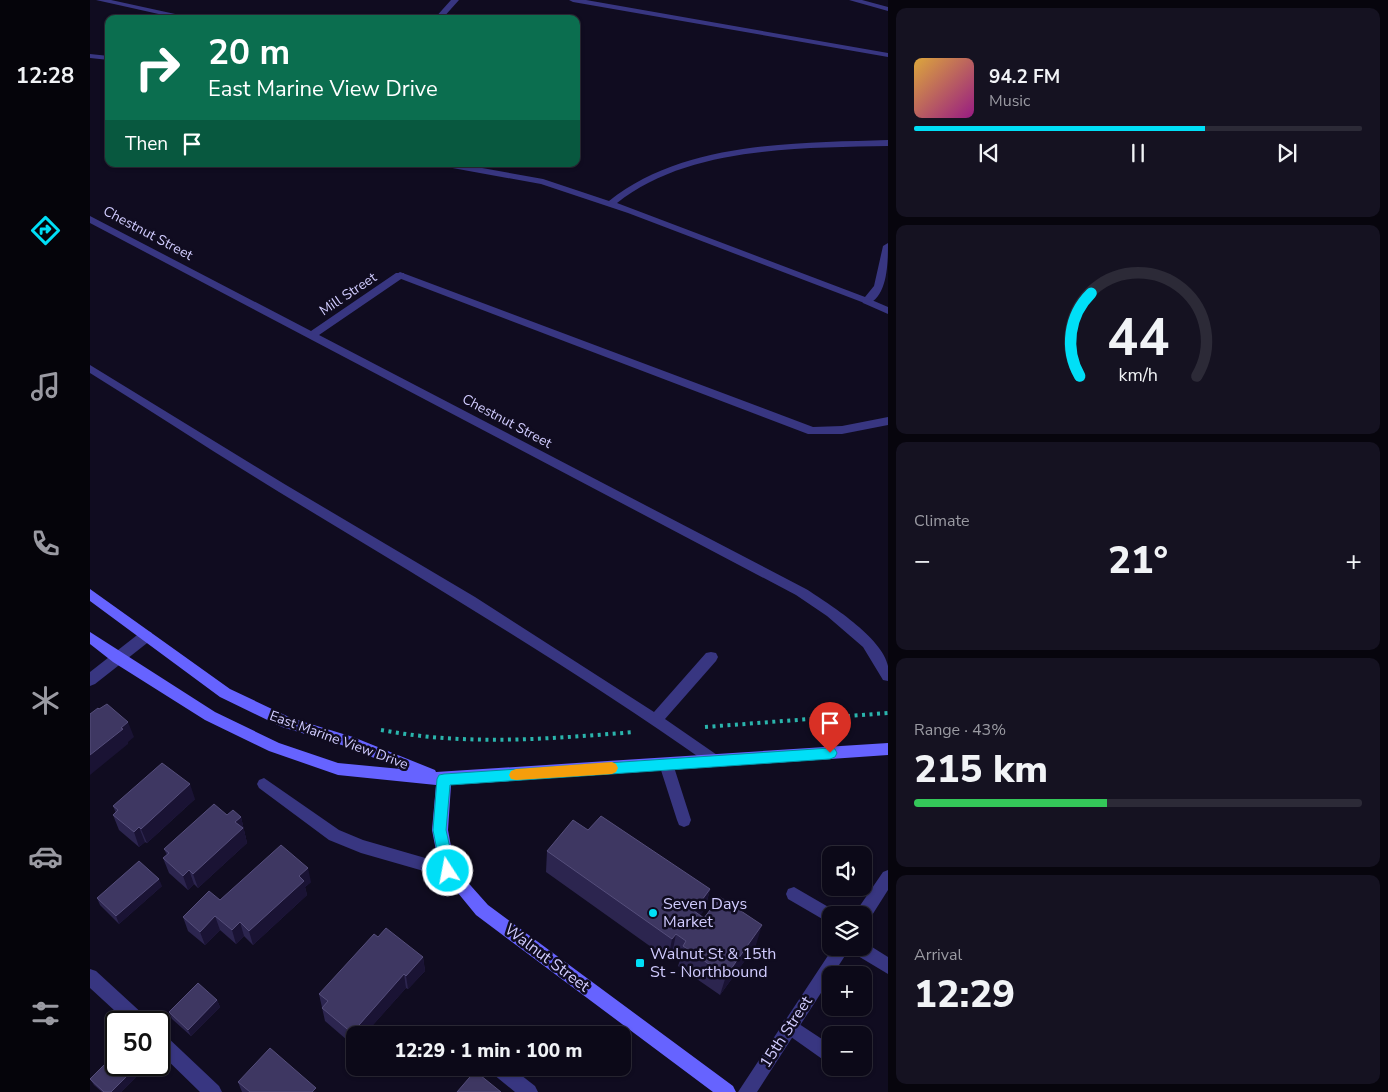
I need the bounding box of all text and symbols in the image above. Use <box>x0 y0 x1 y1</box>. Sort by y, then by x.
text: 20 m <box>208 29 290 76</box>
icon: right <box>125 35 190 100</box>
text: 12:28 <box>16 61 74 91</box>
text: 94.2 FM <box>989 64 1060 90</box>
text: East Marine View Drive <box>208 74 438 104</box>
text: Music <box>989 90 1030 112</box>
icon: arrive <box>178 130 206 158</box>
text: Then <box>125 131 168 157</box>
icon: previous <box>975 139 1003 167</box>
icon: pause <box>1124 139 1152 167</box>
icon: next <box>1273 139 1301 167</box>
street label: Chestnut Street <box>100 201 196 265</box>
icon: directions <box>28 213 63 248</box>
street label: Mill Street <box>316 268 380 320</box>
text: 44 <box>1107 302 1169 373</box>
text: km/h <box>1118 363 1158 387</box>
icon: music <box>28 369 63 404</box>
street label: Chestnut Street <box>459 389 555 453</box>
text: Climate <box>914 510 969 532</box>
icon: phone <box>28 526 63 561</box>
text: 21° <box>1108 535 1168 586</box>
text: − <box>914 542 931 580</box>
text: + <box>1345 542 1362 580</box>
icon: climate <box>28 683 63 718</box>
pin <box>809 702 851 753</box>
street label: East Marine View Drive <box>267 706 411 774</box>
icon: arrive <box>816 709 844 737</box>
text: Range · 43% <box>914 719 1006 741</box>
text: 215 km <box>914 744 1048 795</box>
icon: car <box>28 839 63 874</box>
position arrow <box>421 844 473 896</box>
map controls <box>822 846 872 1076</box>
button: sound <box>822 846 872 896</box>
place label: Seven Days Market <box>663 893 747 933</box>
button: layers <box>822 906 872 956</box>
marker: Seven Days Market <box>647 907 659 919</box>
street label: Walnut Street <box>500 919 594 998</box>
place label: Walnut St & 15th St - Northbound <box>650 943 776 983</box>
text: Arrival <box>914 944 962 966</box>
marker: Walnut St & 15th St - Northbound <box>634 957 646 969</box>
button: + <box>822 966 872 1016</box>
text: 12:29 <box>914 969 1015 1020</box>
street label: 15th Street <box>755 991 818 1072</box>
icon: filters <box>28 996 63 1031</box>
speed limit sign: 50 <box>105 1011 170 1076</box>
button: − <box>822 1026 872 1076</box>
text: 12:29 · 1 min · 100 m <box>395 1038 582 1064</box>

